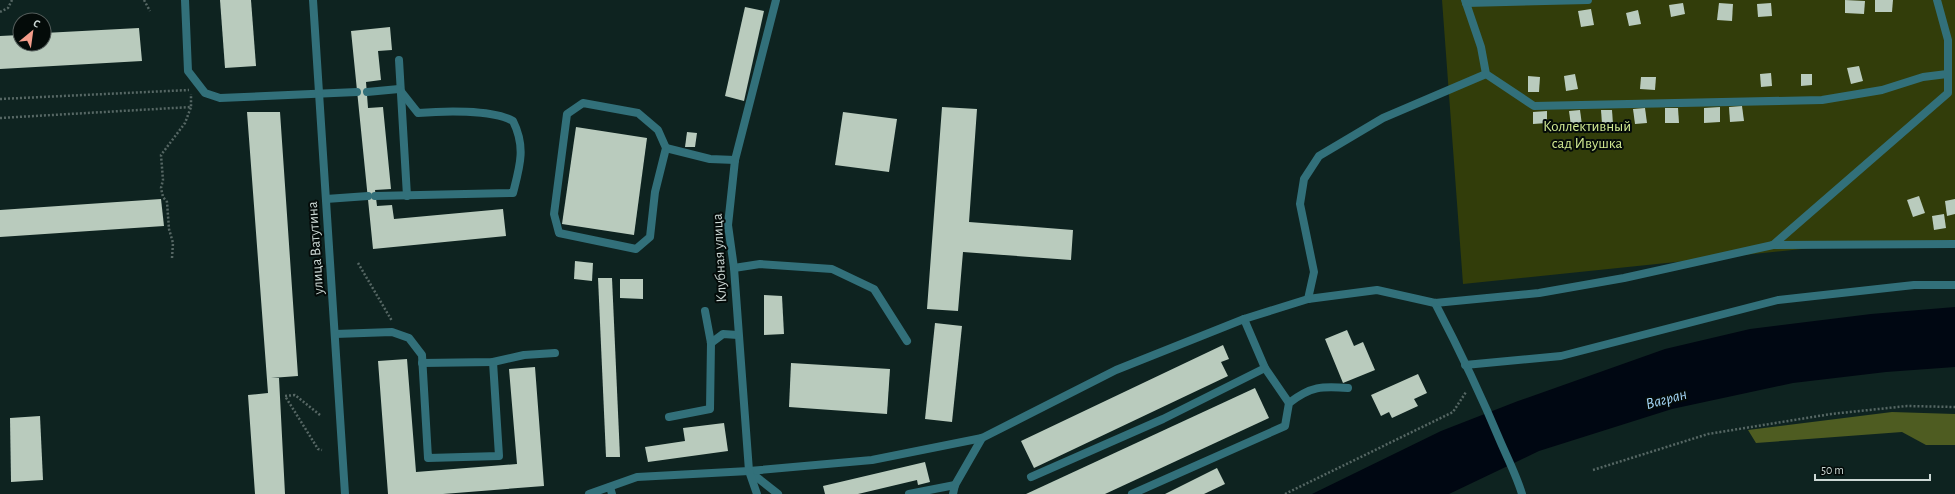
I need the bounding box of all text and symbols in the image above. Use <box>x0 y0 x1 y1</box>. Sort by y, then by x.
north arrow <box>12 12 52 52</box>
text: С <box>31 17 42 30</box>
park label: Коллективный сад Ивушка <box>1543 119 1631 151</box>
street label: улица Ватутина <box>305 201 326 296</box>
street label: Клубная улица <box>710 213 729 303</box>
water label: Вагран <box>1644 386 1689 413</box>
scale bar <box>1815 456 1930 482</box>
text: 50 m <box>1821 464 1844 476</box>

